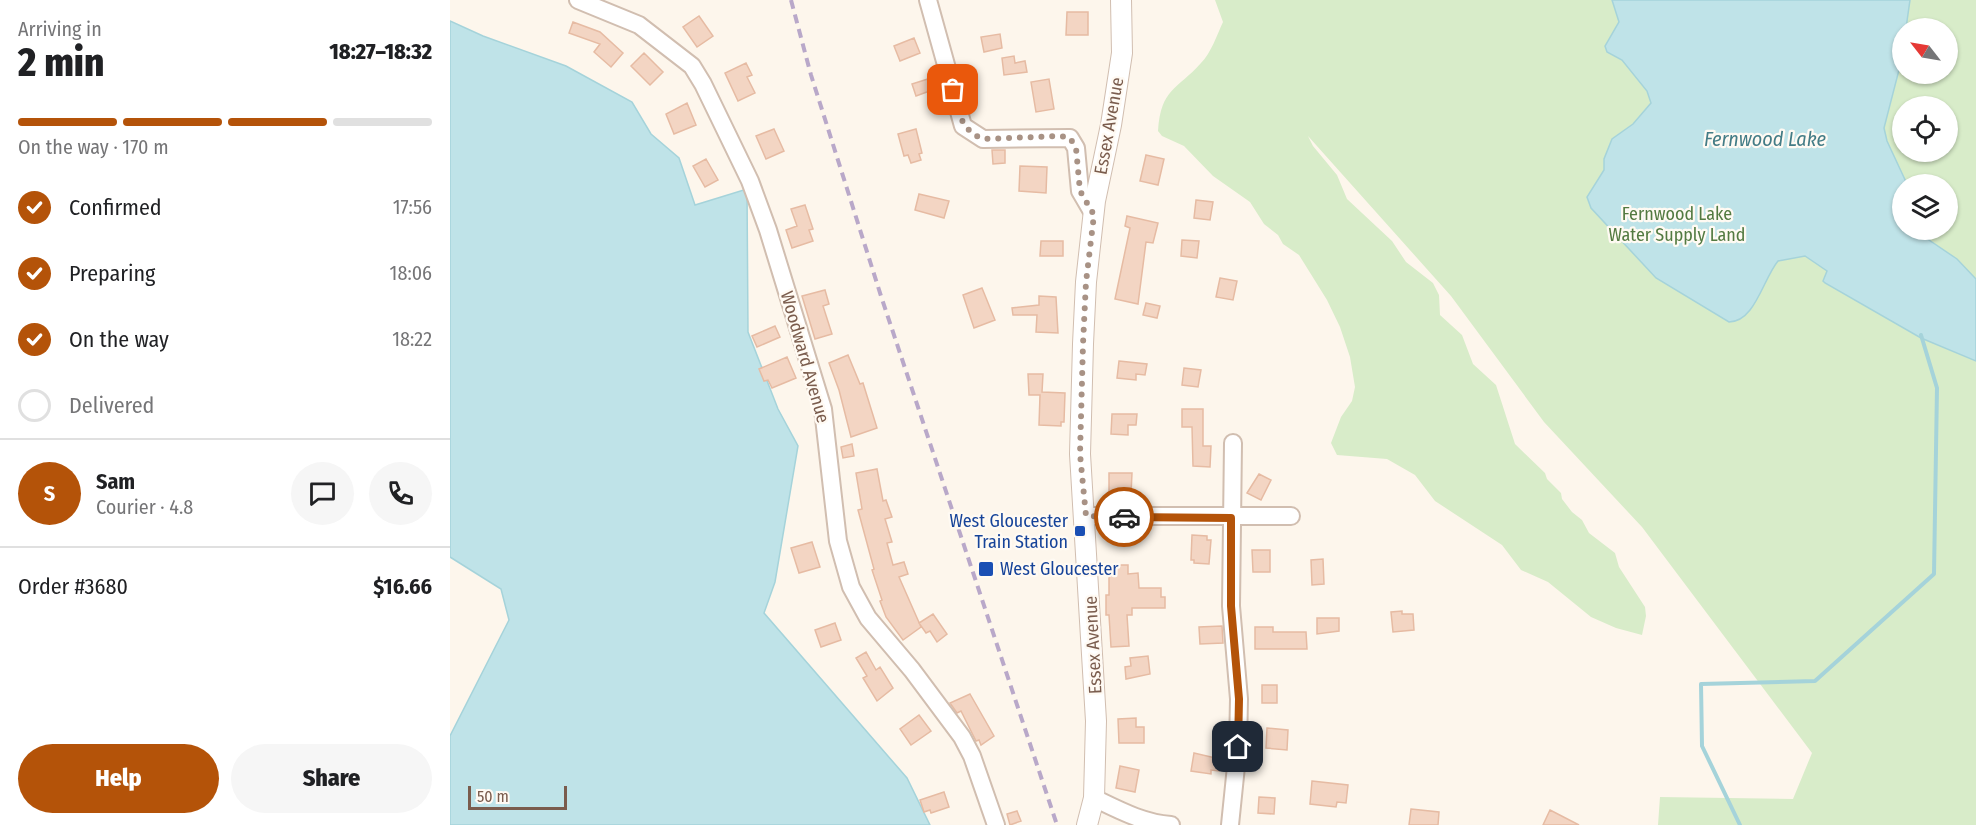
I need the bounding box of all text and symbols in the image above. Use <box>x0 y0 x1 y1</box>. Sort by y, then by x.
text: Arriving in <box>18 17 102 41</box>
north arrow <box>1892 18 1958 84</box>
map controls <box>1892 18 1958 240</box>
text: 18:27–18:32 <box>329 38 432 65</box>
text: 2 min <box>18 40 104 86</box>
pin <box>927 64 978 115</box>
icon: bag <box>936 73 969 106</box>
street label: Essex Avenue <box>1090 75 1128 176</box>
button: locate <box>1892 96 1958 162</box>
water label: Fernwood Lake <box>1704 127 1827 151</box>
text: On the way · 170 m <box>18 135 169 159</box>
button: layers <box>1892 174 1958 240</box>
icon: check <box>18 191 51 224</box>
text: Confirmed <box>69 194 162 221</box>
text: 17:56 <box>393 195 432 219</box>
park label: Fernwood Lake Water Supply Land <box>1609 203 1745 246</box>
icon: check <box>18 257 51 290</box>
text: Preparing <box>69 260 155 287</box>
text: 18:06 <box>390 261 432 285</box>
street label: Woodward Avenue <box>776 289 834 426</box>
icon: check <box>18 323 51 356</box>
text: On the way <box>69 326 169 353</box>
text: 18:22 <box>392 327 432 351</box>
text: Delivered <box>69 392 154 419</box>
button: chat <box>291 462 354 525</box>
button: phone <box>369 462 432 525</box>
text: Sam <box>96 468 135 495</box>
text: S <box>44 480 55 507</box>
courier <box>1094 487 1154 547</box>
text: Courier · 4.8 <box>96 495 193 519</box>
icon: car <box>1108 501 1141 534</box>
place label: West Gloucester Train Station <box>949 510 1069 553</box>
marker: West Gloucester Train Station <box>1073 524 1087 538</box>
place label: West Gloucester <box>1000 558 1119 580</box>
marker: West Gloucester <box>977 560 995 578</box>
text: Order #3680 <box>18 573 128 600</box>
text: $16.66 <box>373 573 432 600</box>
street label: Essex Avenue <box>1079 595 1107 695</box>
pin <box>1212 721 1263 772</box>
icon: home <box>1221 730 1254 763</box>
button: Help <box>18 744 219 813</box>
button: Share <box>231 744 432 813</box>
scale bar <box>468 783 567 810</box>
text: 50 m <box>477 787 509 806</box>

